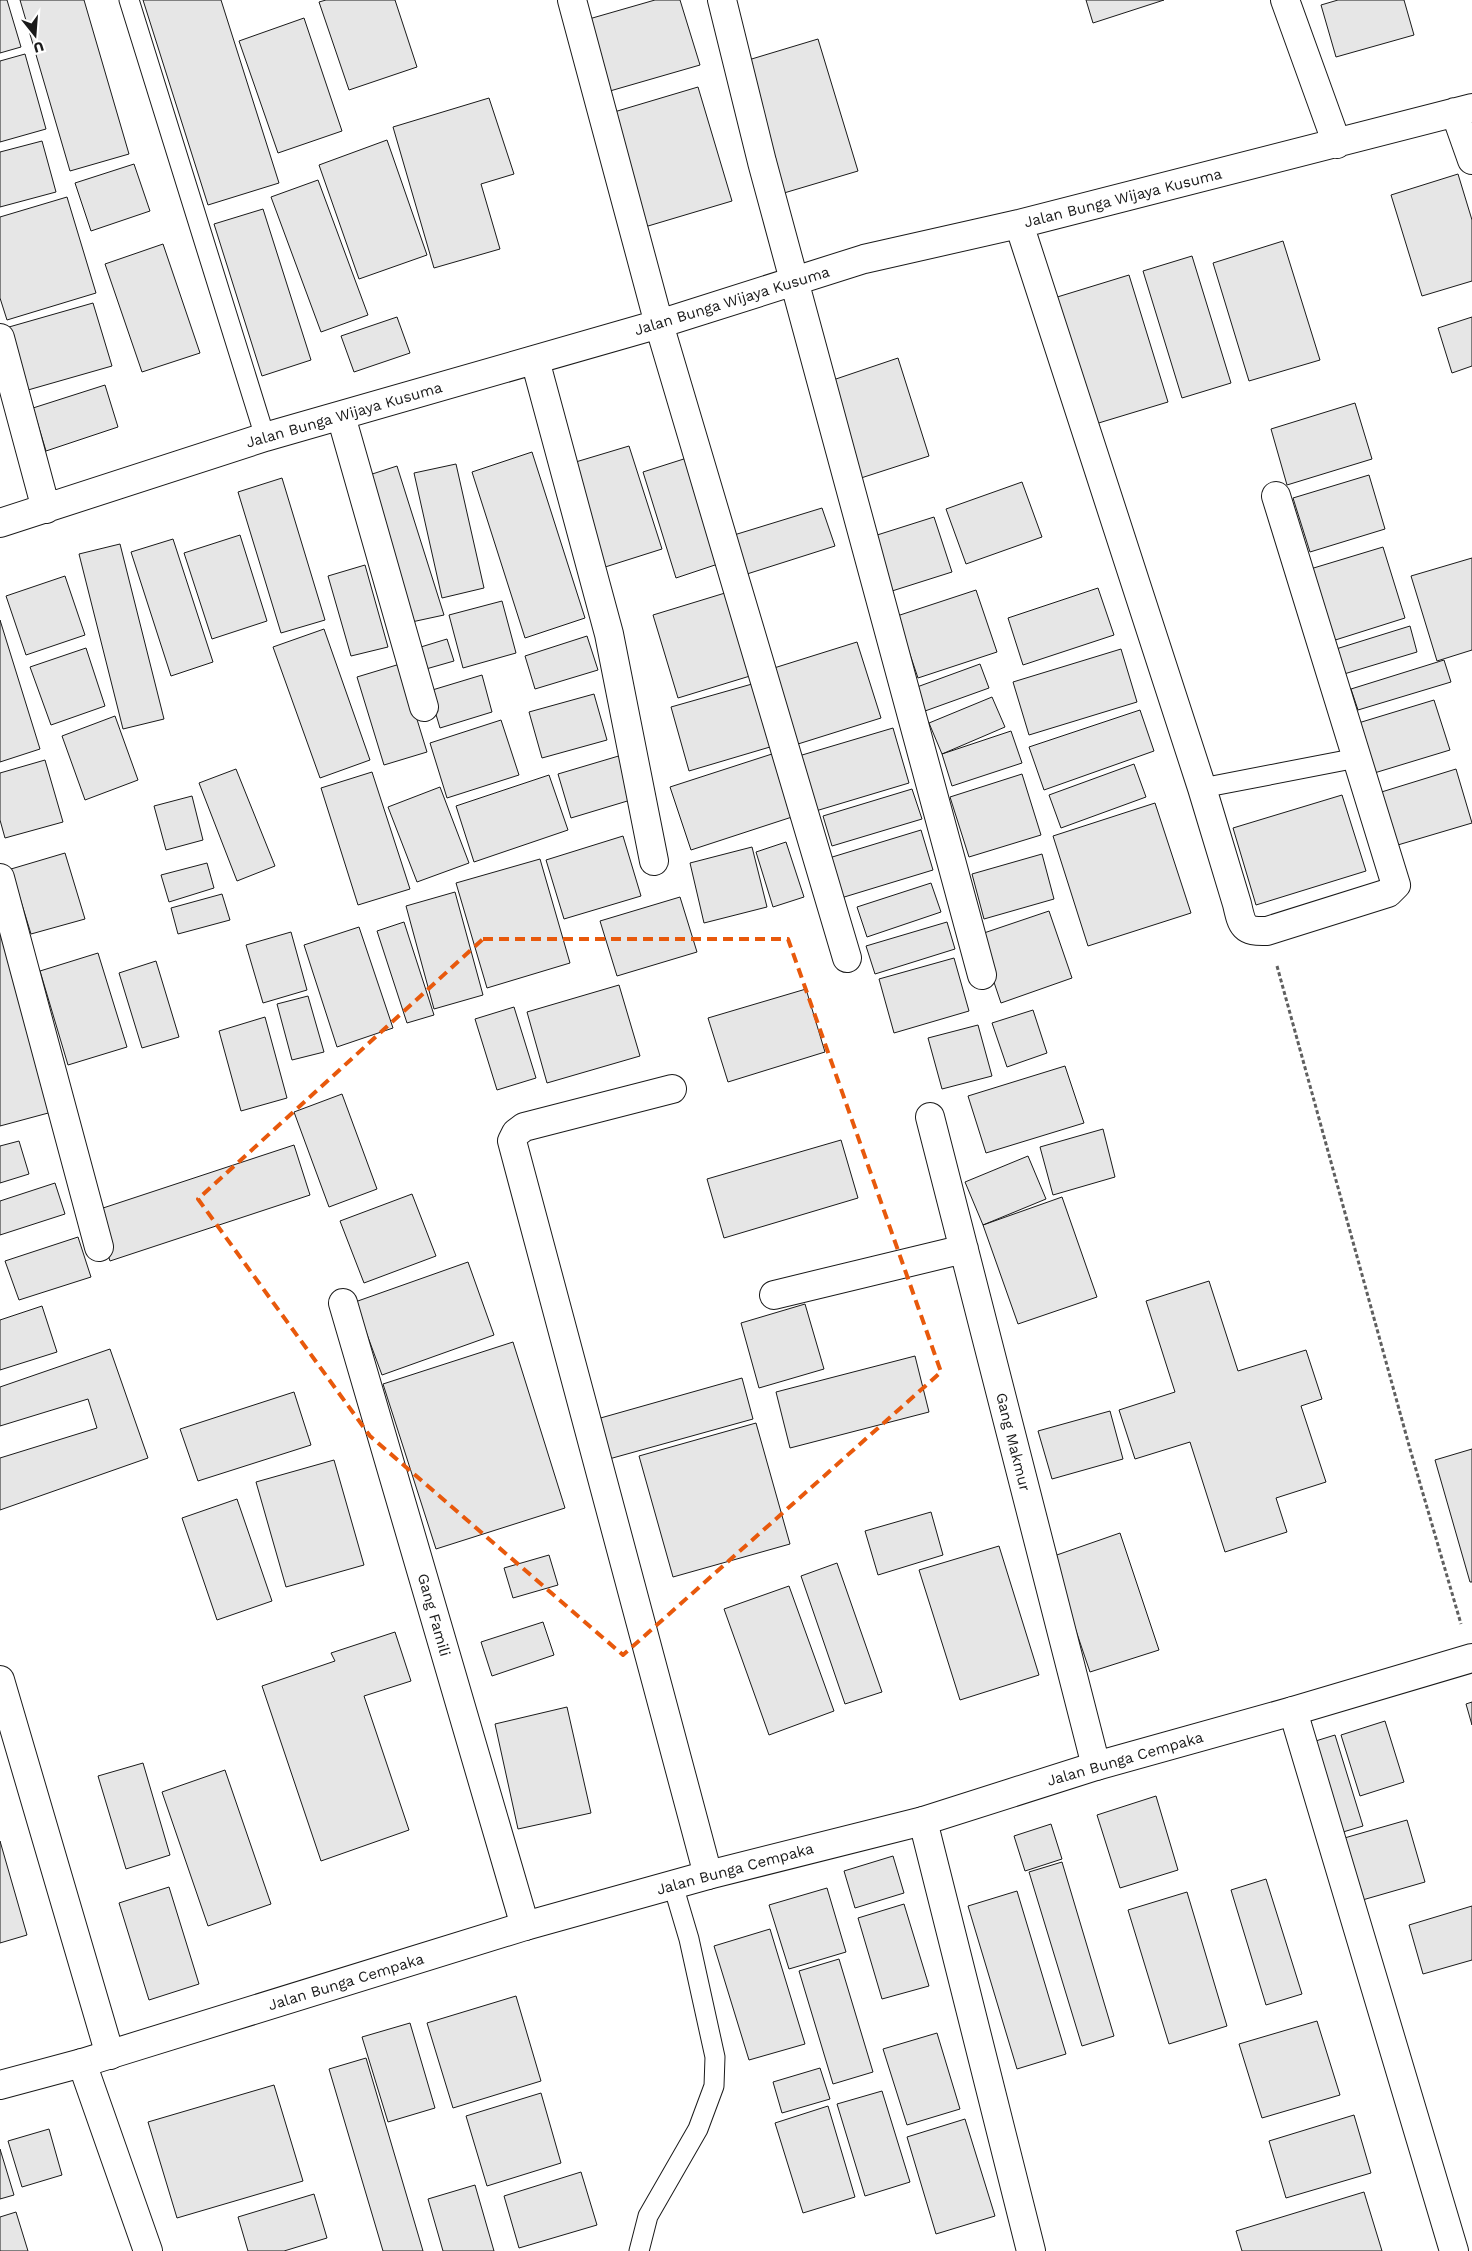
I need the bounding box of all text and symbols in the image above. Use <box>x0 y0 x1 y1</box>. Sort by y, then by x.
north arrow <box>10 10 60 60</box>
text: U <box>32 38 46 57</box>
street label: Jalan Bunga Wijaya Kusuma <box>1022 165 1224 231</box>
street label: Jalan Bunga Wijaya Kusuma <box>632 263 832 339</box>
street label: Jalan Bunga Wijaya Kusuma <box>244 378 445 452</box>
street label: Gang Makmur <box>992 1391 1034 1493</box>
street label: Gang Famili <box>414 1571 454 1659</box>
street label: Jalan Bunga Cempaka <box>1045 1728 1206 1790</box>
street label: Jalan Bunga Cempaka <box>655 1839 816 1899</box>
street label: Jalan Bunga Cempaka <box>266 1950 426 2014</box>

